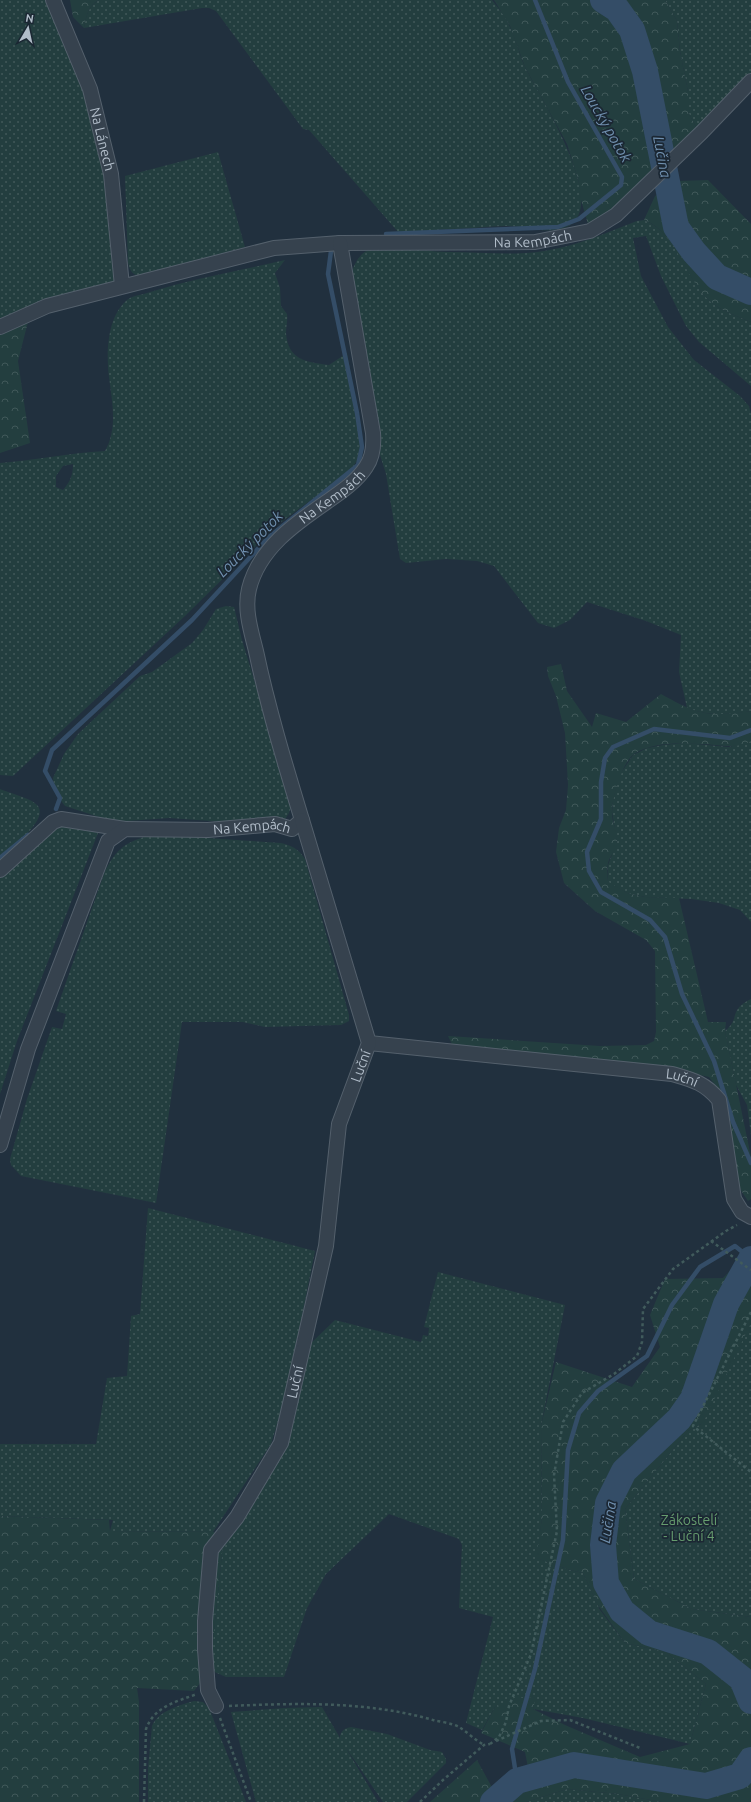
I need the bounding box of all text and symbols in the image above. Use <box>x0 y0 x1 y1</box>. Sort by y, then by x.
north arrow <box>8 8 48 48</box>
text: N <box>25 12 35 25</box>
water label: Loucký potok <box>578 82 635 166</box>
street label: Na Lánech <box>87 106 118 173</box>
water label: Lučina <box>650 134 675 179</box>
street label: Na Kempách <box>494 227 573 251</box>
street label: Na Kempách <box>296 467 368 527</box>
water label: Loucký potok <box>213 507 286 580</box>
street label: Na Kempách <box>212 816 293 838</box>
street label: Luční <box>347 1047 374 1084</box>
street label: Luční <box>665 1065 701 1090</box>
street label: Luční <box>283 1363 307 1400</box>
water label: Lučina <box>596 1500 619 1544</box>
park label: Zákostelí - Luční 4 <box>661 1512 718 1544</box>

